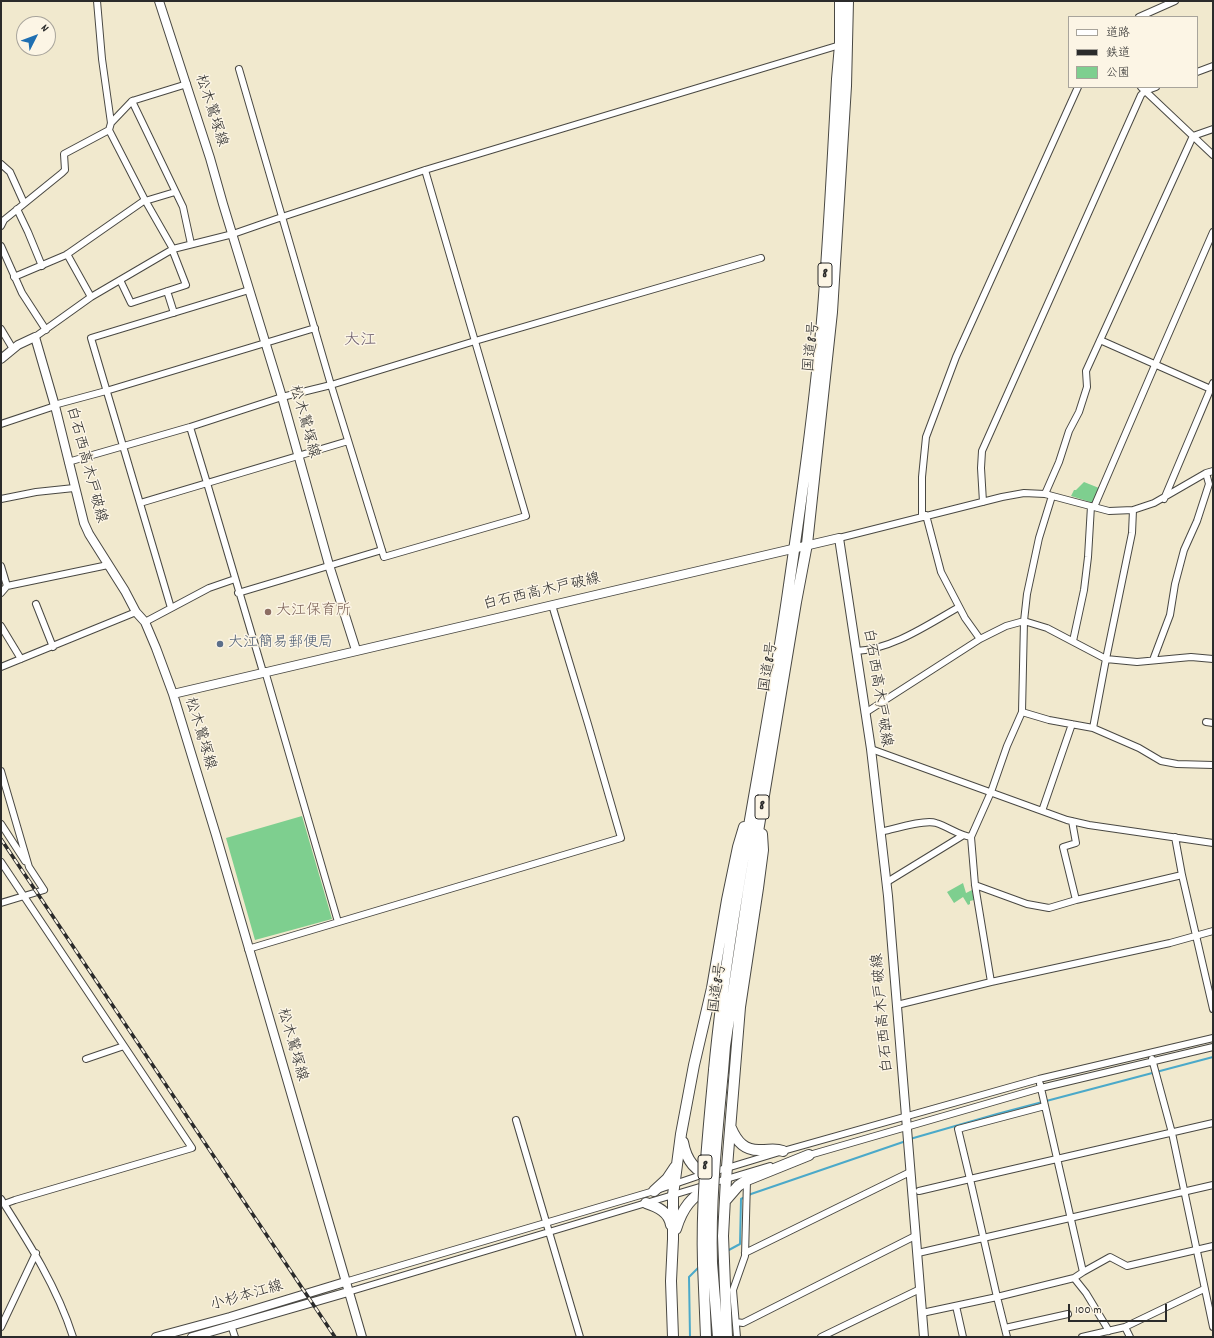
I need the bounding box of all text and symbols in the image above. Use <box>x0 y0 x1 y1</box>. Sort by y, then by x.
north arrow <box>16 16 56 56</box>
legend <box>1068 16 1198 88</box>
text: N <box>36 21 52 36</box>
text: 道路 <box>1106 25 1130 42</box>
text: 鉄道 <box>1106 45 1130 62</box>
text: 公園 <box>1106 65 1130 82</box>
street label: 松木鷲塚線 <box>190 73 230 149</box>
road number: 8 <box>818 263 832 287</box>
street label: 国道8号 <box>801 321 825 373</box>
district label: 大江 <box>344 332 376 352</box>
street label: 松木鷲塚線 <box>284 383 322 461</box>
street label: 白石西高木戸破線 <box>61 405 109 525</box>
street label: 白石西高木戸破線 <box>482 571 602 615</box>
place label: 大江保育所 <box>276 603 351 621</box>
marker: 大江保育所 <box>263 607 273 617</box>
street label: 白石西高木戸破線 <box>858 627 894 749</box>
place label: 大江簡易郵便局 <box>228 635 333 653</box>
marker: 大江簡易郵便局 <box>215 639 225 649</box>
street label: 国道8号 <box>757 640 783 694</box>
street label: 松木鷲塚線 <box>179 696 219 772</box>
road number: 8 <box>755 795 769 819</box>
street label: 白石西高木戸破線 <box>870 952 898 1074</box>
street label: 国道8号 <box>707 961 731 1015</box>
street label: 松木鷲塚線 <box>272 1006 310 1084</box>
road number: 8 <box>698 1155 712 1179</box>
street label: 小杉本江線 <box>208 1278 286 1316</box>
scale bar <box>1070 1296 1169 1322</box>
text: 100 m <box>1075 1302 1102 1319</box>

